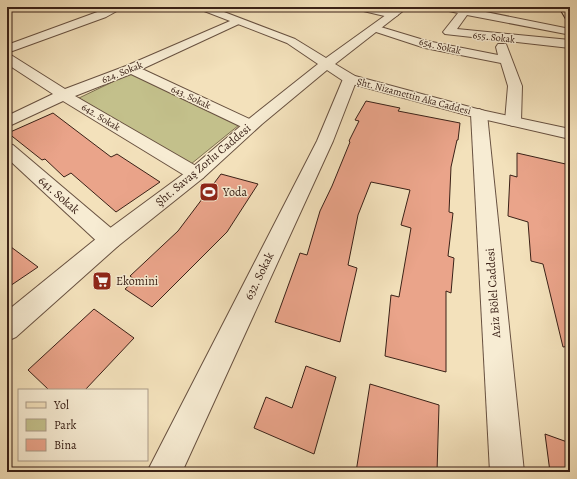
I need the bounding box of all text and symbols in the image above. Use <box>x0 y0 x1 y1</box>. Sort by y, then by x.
street label: 655. Sokak <box>472 28 516 46</box>
street label: 654. Sokak <box>418 35 462 57</box>
street label: 624. Sokak <box>100 58 144 86</box>
street label: Şht. Nizamettin Aka Caddesi <box>356 75 473 118</box>
street label: 643. Sokak <box>169 82 213 112</box>
street label: 642. Sokak <box>79 100 123 134</box>
street label: Şht. Savaş Zorlu Caddesi <box>152 120 254 210</box>
street label: 641. Sokak <box>35 172 83 218</box>
sports icon: Yoda <box>198 181 220 203</box>
place label: Yoda <box>222 184 247 200</box>
street label: Aziz Bölel Caddesi <box>482 248 504 339</box>
street label: 632. Sokak <box>241 249 277 303</box>
supermarket icon: Ekomini <box>91 270 113 292</box>
place label: Ekomini <box>116 273 158 289</box>
legend <box>18 389 148 461</box>
text: Yol <box>53 397 69 413</box>
text: Park <box>54 417 77 433</box>
text: Bina <box>54 437 77 453</box>

